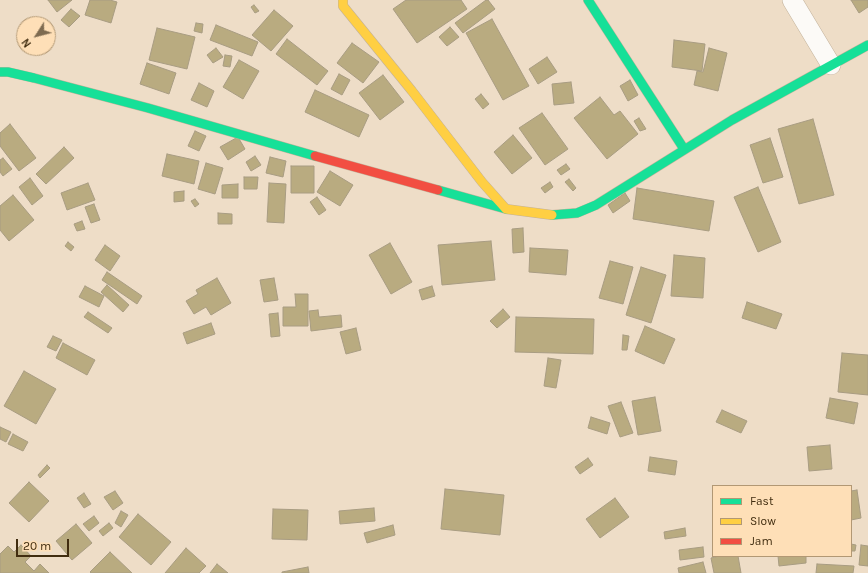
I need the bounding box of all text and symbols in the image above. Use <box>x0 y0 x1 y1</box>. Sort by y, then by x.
north arrow <box>16 16 56 56</box>
text: N <box>19 36 34 50</box>
legend <box>712 485 852 557</box>
text: Fast <box>750 494 773 508</box>
text: Slow <box>750 514 776 528</box>
scale bar <box>18 531 71 557</box>
text: Jam <box>750 534 773 548</box>
text: 20 m <box>23 539 51 553</box>

